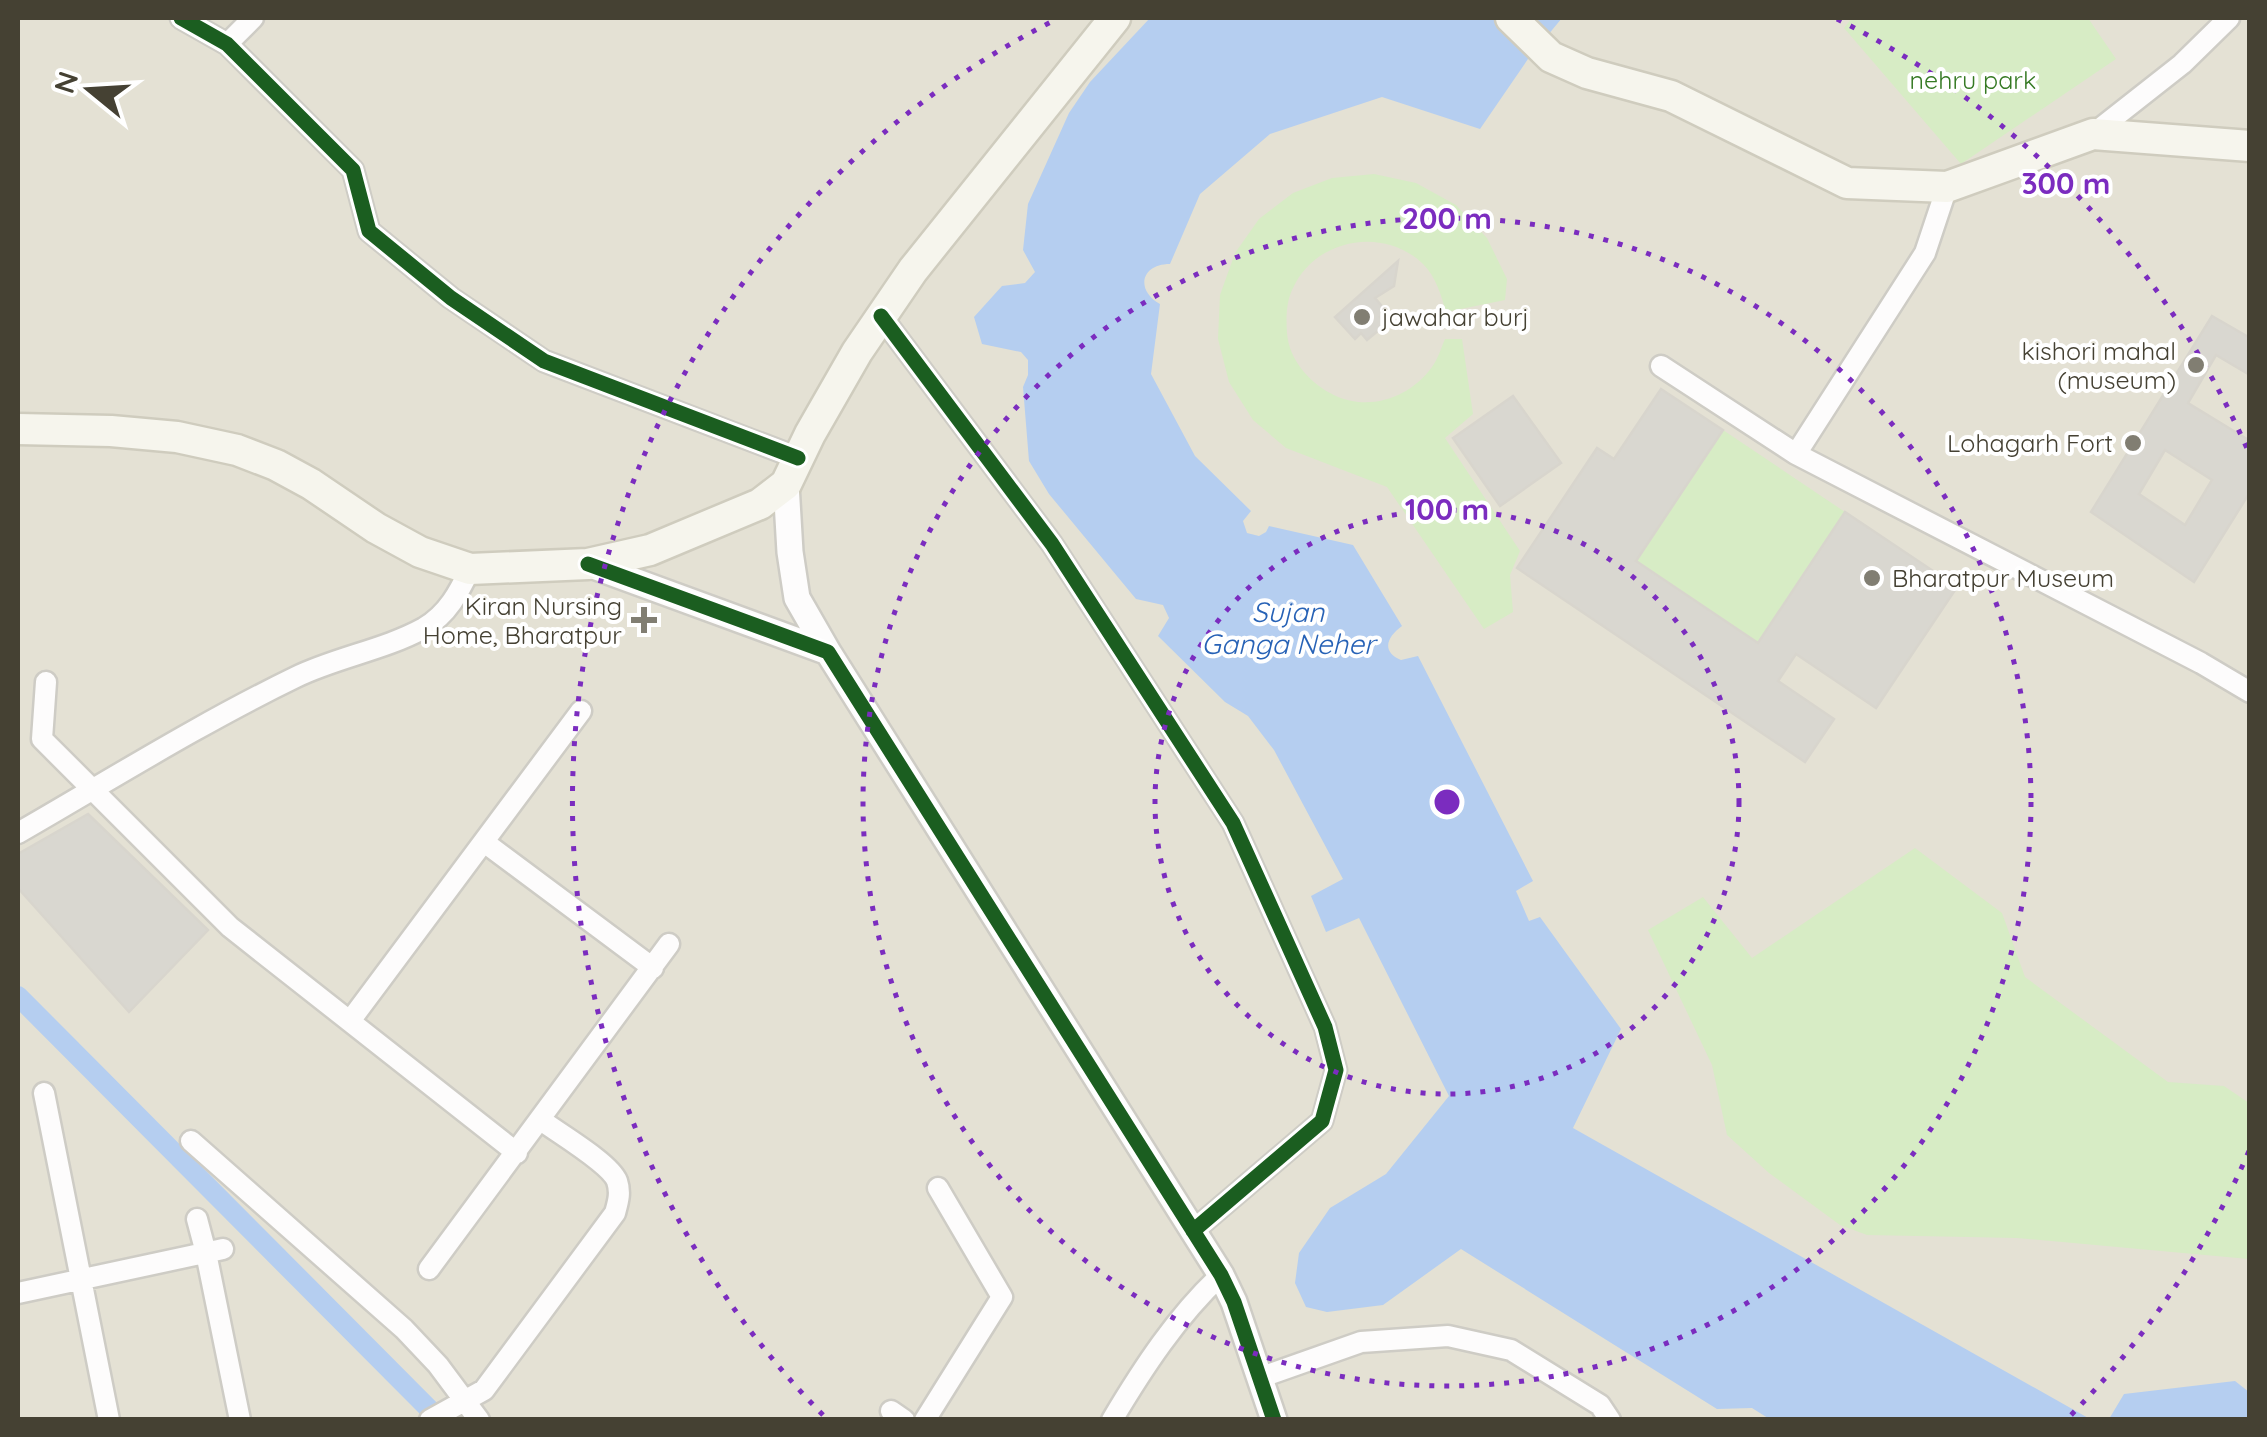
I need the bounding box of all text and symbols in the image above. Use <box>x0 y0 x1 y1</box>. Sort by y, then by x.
north arrow <box>40 40 140 140</box>
park label: nehru park <box>1910 64 2036 95</box>
text: N <box>46 67 86 97</box>
text: 300 m <box>2021 164 2111 202</box>
text: 200 m <box>1402 199 1492 237</box>
place label: jawahar burj <box>1381 301 1529 332</box>
marker: jawahar burj <box>1351 306 1373 328</box>
place label: kishori mahal (museum) <box>2021 335 2176 395</box>
marker: kishori mahal (museum) <box>2185 354 2207 376</box>
place label: Lohagarh Fort <box>1947 427 2113 458</box>
marker: Lohagarh Fort <box>2122 432 2144 454</box>
text: 100 m <box>1405 490 1489 528</box>
place label: Bharatpur Museum <box>1892 562 2114 593</box>
marker: Bharatpur Museum <box>1861 567 1883 589</box>
place label: Kiran Nursing Home, Bharatpur <box>423 590 622 650</box>
water label: Sujan Ganga Neher <box>1201 594 1378 661</box>
marker: Kiran Nursing Home, Bharatpur <box>631 607 657 633</box>
centre of rings <box>1429 784 1465 820</box>

